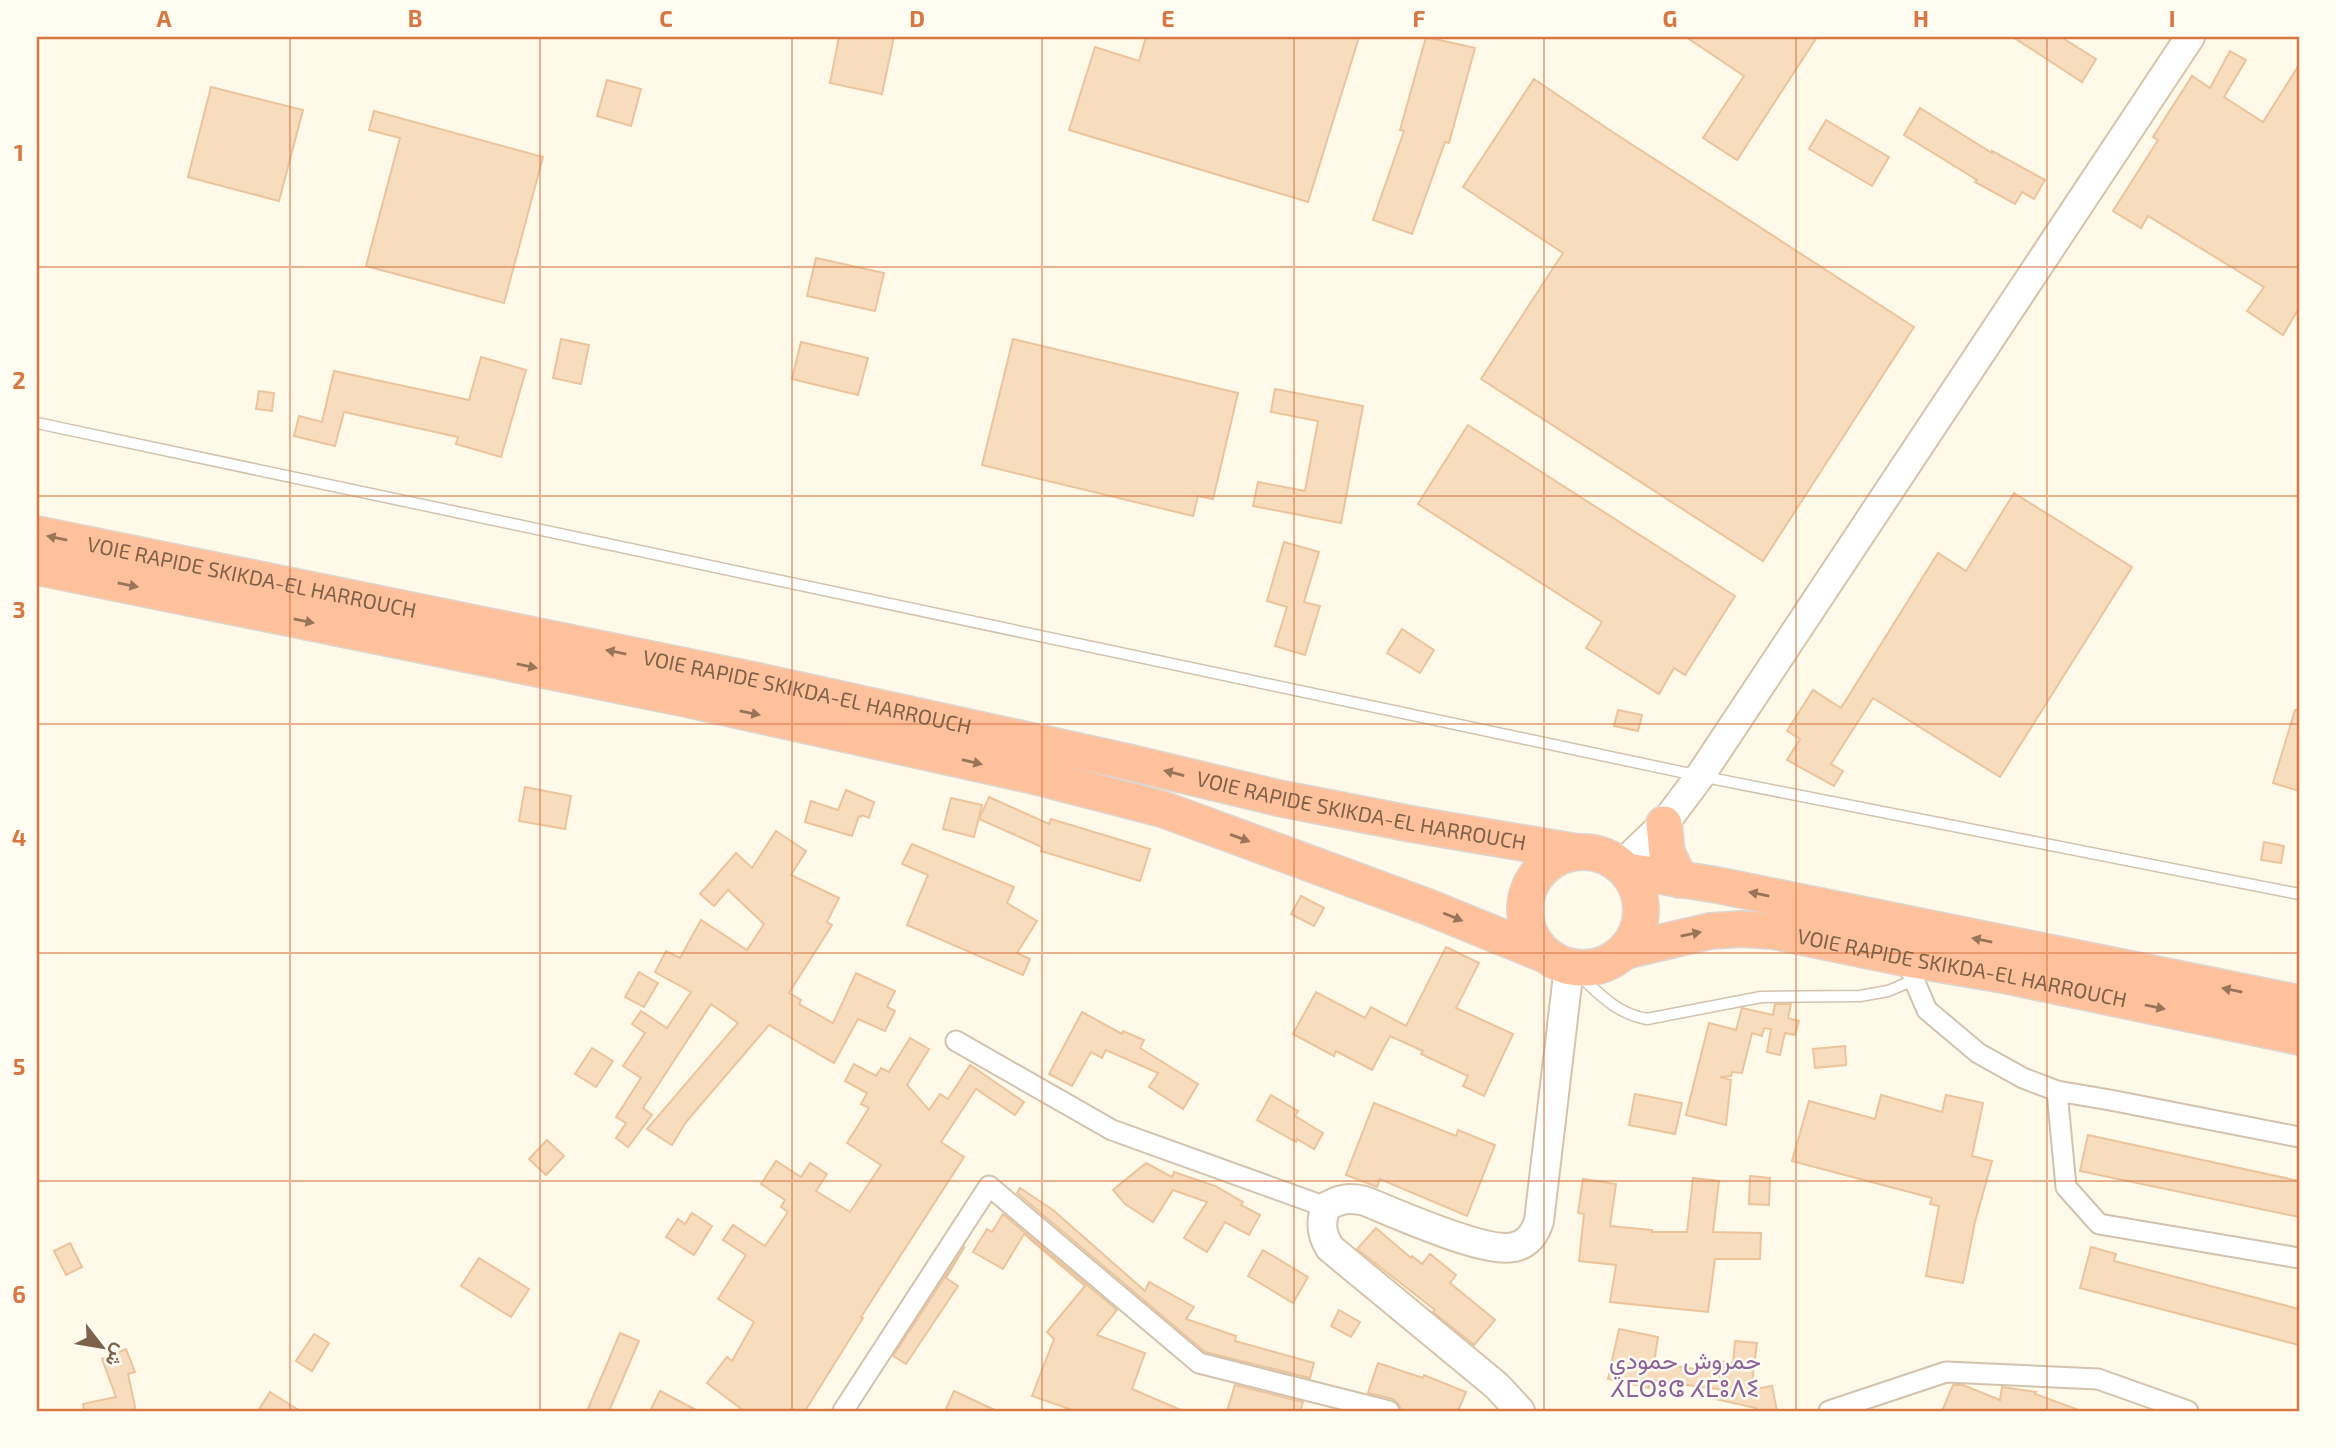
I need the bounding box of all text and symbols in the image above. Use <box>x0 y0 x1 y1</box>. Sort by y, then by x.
text: A <box>156 4 172 32</box>
text: B <box>408 4 422 32</box>
text: C <box>659 4 673 32</box>
text: D <box>909 4 925 32</box>
text: E <box>1161 4 1175 32</box>
text: F <box>1413 4 1426 32</box>
text: G <box>1663 4 1677 32</box>
text: H <box>1913 4 1929 32</box>
text: I <box>2169 4 2175 32</box>
text: 1 <box>14 138 24 166</box>
text: 2 <box>12 366 26 394</box>
street label: VOIE RAPIDE SKIKDA-EL HARROUCH <box>85 531 419 622</box>
one-way arrow <box>46 533 68 544</box>
one-way arrow <box>117 580 139 591</box>
text: 3 <box>12 595 26 623</box>
one-way arrow <box>293 615 315 626</box>
street label: VOIE RAPIDE SKIKDA-EL HARROUCH <box>641 644 974 738</box>
one-way arrow <box>605 647 627 658</box>
one-way arrow <box>516 661 538 672</box>
one-way arrow <box>739 707 761 718</box>
one-way arrow <box>961 757 983 768</box>
street label: VOIE RAPIDE SKIKDA-EL HARROUCH <box>1194 765 1528 854</box>
one-way arrow <box>1163 767 1185 778</box>
text: 4 <box>12 823 26 851</box>
one-way arrow <box>1230 833 1251 844</box>
one-way arrow <box>1748 888 1770 899</box>
one-way arrow <box>1443 912 1464 923</box>
street label: VOIE RAPIDE SKIKDA-EL HARROUCH <box>1795 922 2129 1012</box>
one-way arrow <box>1680 928 1702 939</box>
one-way arrow <box>1971 934 1993 945</box>
one-way arrow <box>2221 984 2243 995</box>
one-way arrow <box>2144 1002 2166 1013</box>
text: 5 <box>13 1052 25 1080</box>
text: 6 <box>12 1280 26 1308</box>
north arrow <box>66 1312 136 1382</box>
text: ش <box>100 1340 133 1372</box>
district label: حمروش حمودي ⵃⵎⵔⵓⵛ ⵃⵎⵓⴷⵉ <box>1609 1345 1761 1402</box>

